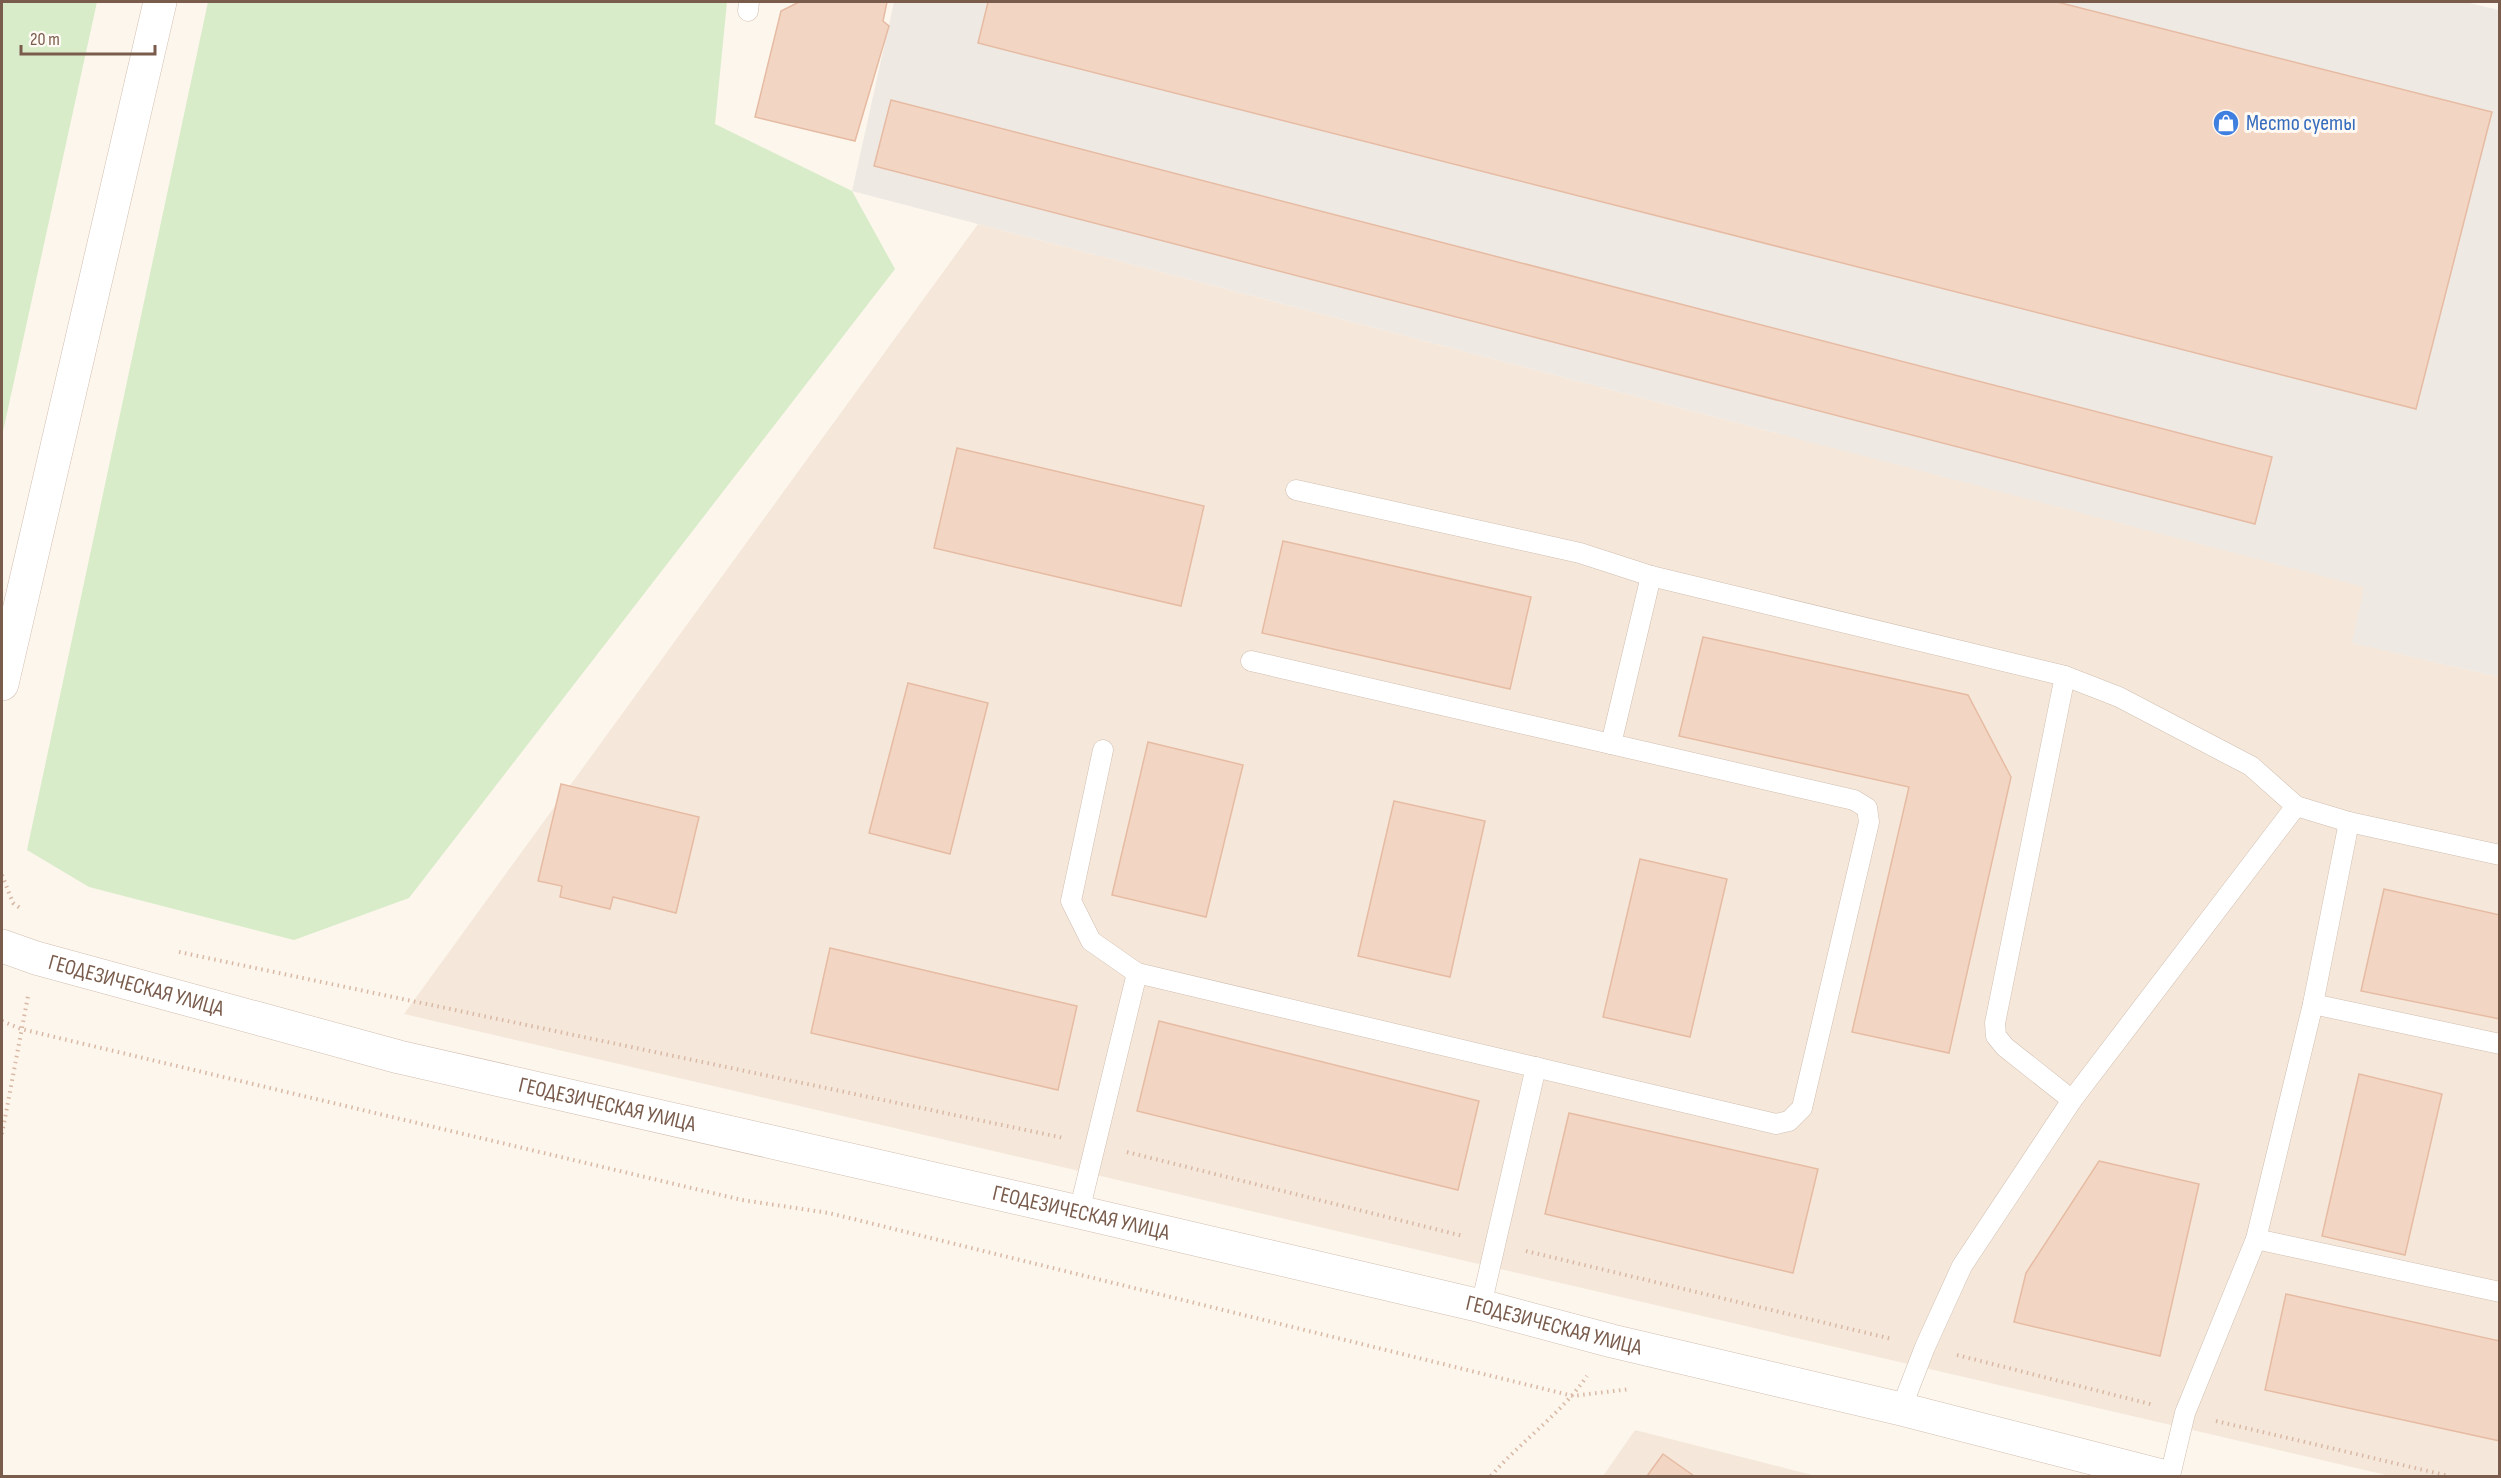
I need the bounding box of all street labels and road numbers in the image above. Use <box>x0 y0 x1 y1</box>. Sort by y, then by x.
street label: ГЕОДЕЗИЧЕСКАЯ УЛИЦА <box>45 949 228 1022</box>
street label: ГЕОДЕЗИЧЕСКАЯ УЛИЦА <box>516 1071 699 1138</box>
street label: ГЕОДЕЗИЧЕСКАЯ УЛИЦА <box>990 1179 1173 1246</box>
street label: ГЕОДЕЗИЧЕСКАЯ УЛИЦА <box>1463 1289 1645 1361</box>

